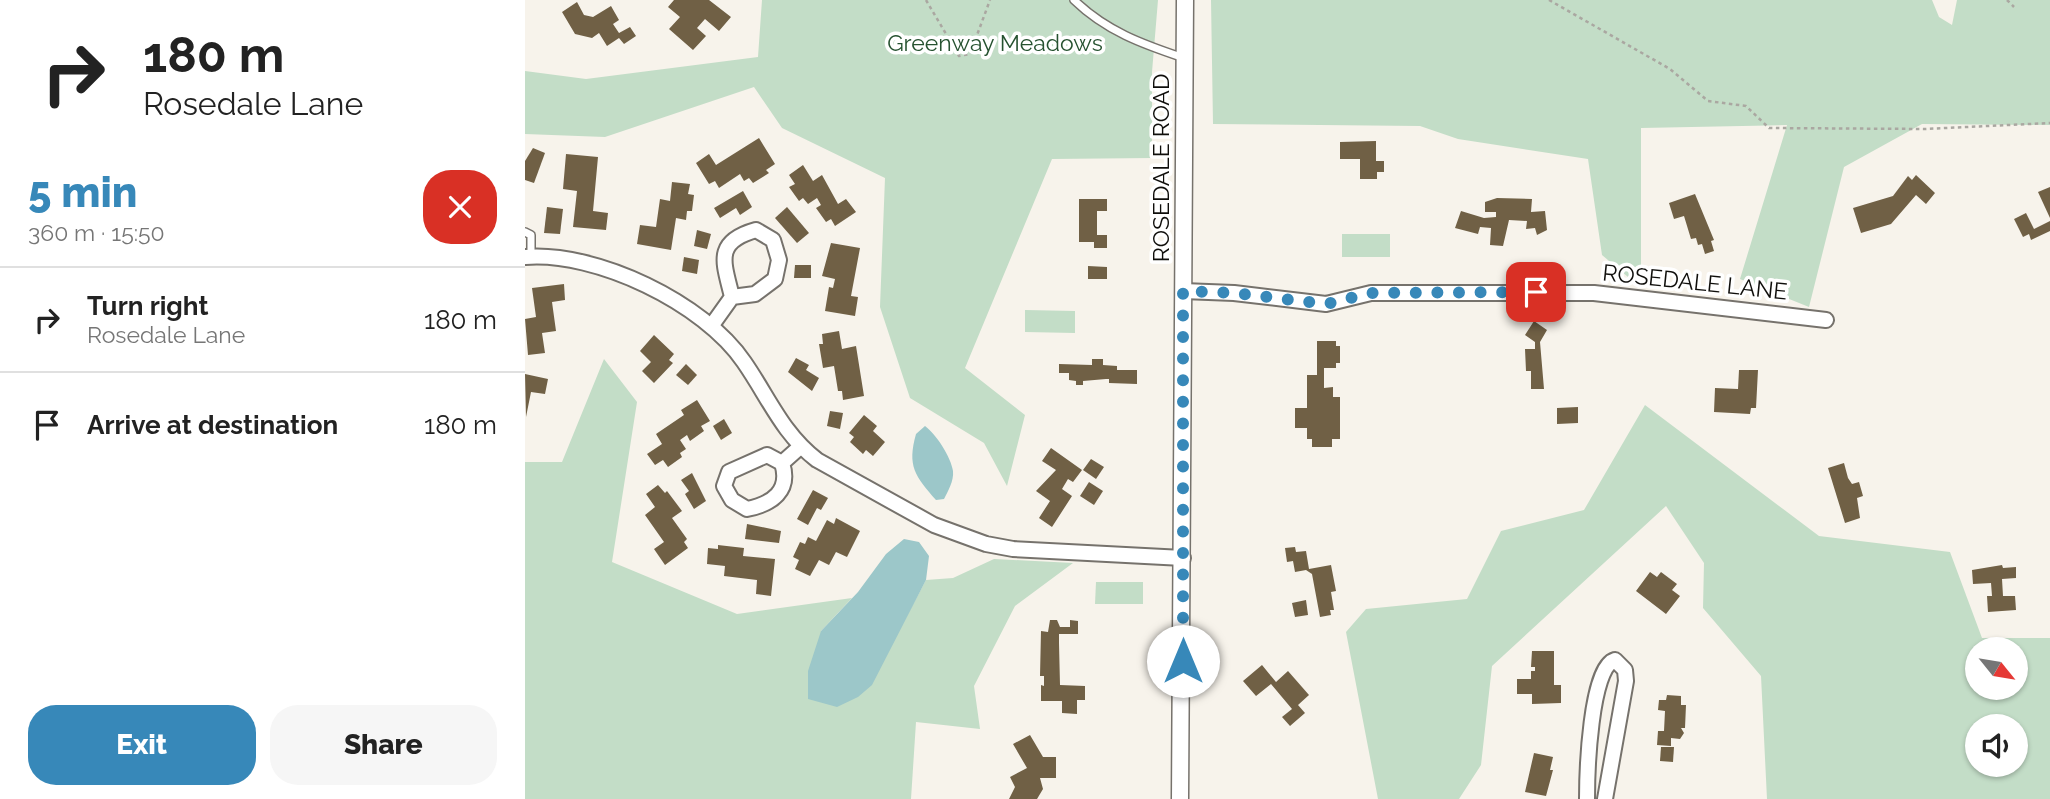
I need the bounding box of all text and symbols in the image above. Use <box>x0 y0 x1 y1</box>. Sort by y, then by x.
text: 180 m <box>143 26 284 83</box>
icon: right <box>28 28 119 119</box>
park label: Greenway Meadows <box>887 29 1103 56</box>
street label: ROSEDALE ROAD <box>1147 74 1174 262</box>
text: Rosedale Lane <box>143 85 363 122</box>
text: 5 min <box>28 168 138 217</box>
button: close <box>423 170 497 244</box>
text: 360 m · 15:50 <box>28 219 165 246</box>
street label: ROSEDALE LANE <box>1601 258 1789 305</box>
pin <box>1506 262 1566 322</box>
icon: arrive <box>1517 273 1555 311</box>
text: Turn right <box>87 291 208 321</box>
icon: right <box>28 301 66 339</box>
text: 180 m <box>424 305 497 335</box>
text: Rosedale Lane <box>87 321 245 348</box>
icon: arrive <box>28 406 66 444</box>
text: Arrive at destination <box>87 410 338 440</box>
text: 180 m <box>424 410 497 440</box>
position arrow <box>1146 624 1220 698</box>
north arrow <box>1965 637 2028 700</box>
map controls <box>1965 637 2028 777</box>
button: Exit <box>28 705 256 785</box>
button: Share <box>270 705 497 785</box>
button: sound <box>1965 714 2028 777</box>

